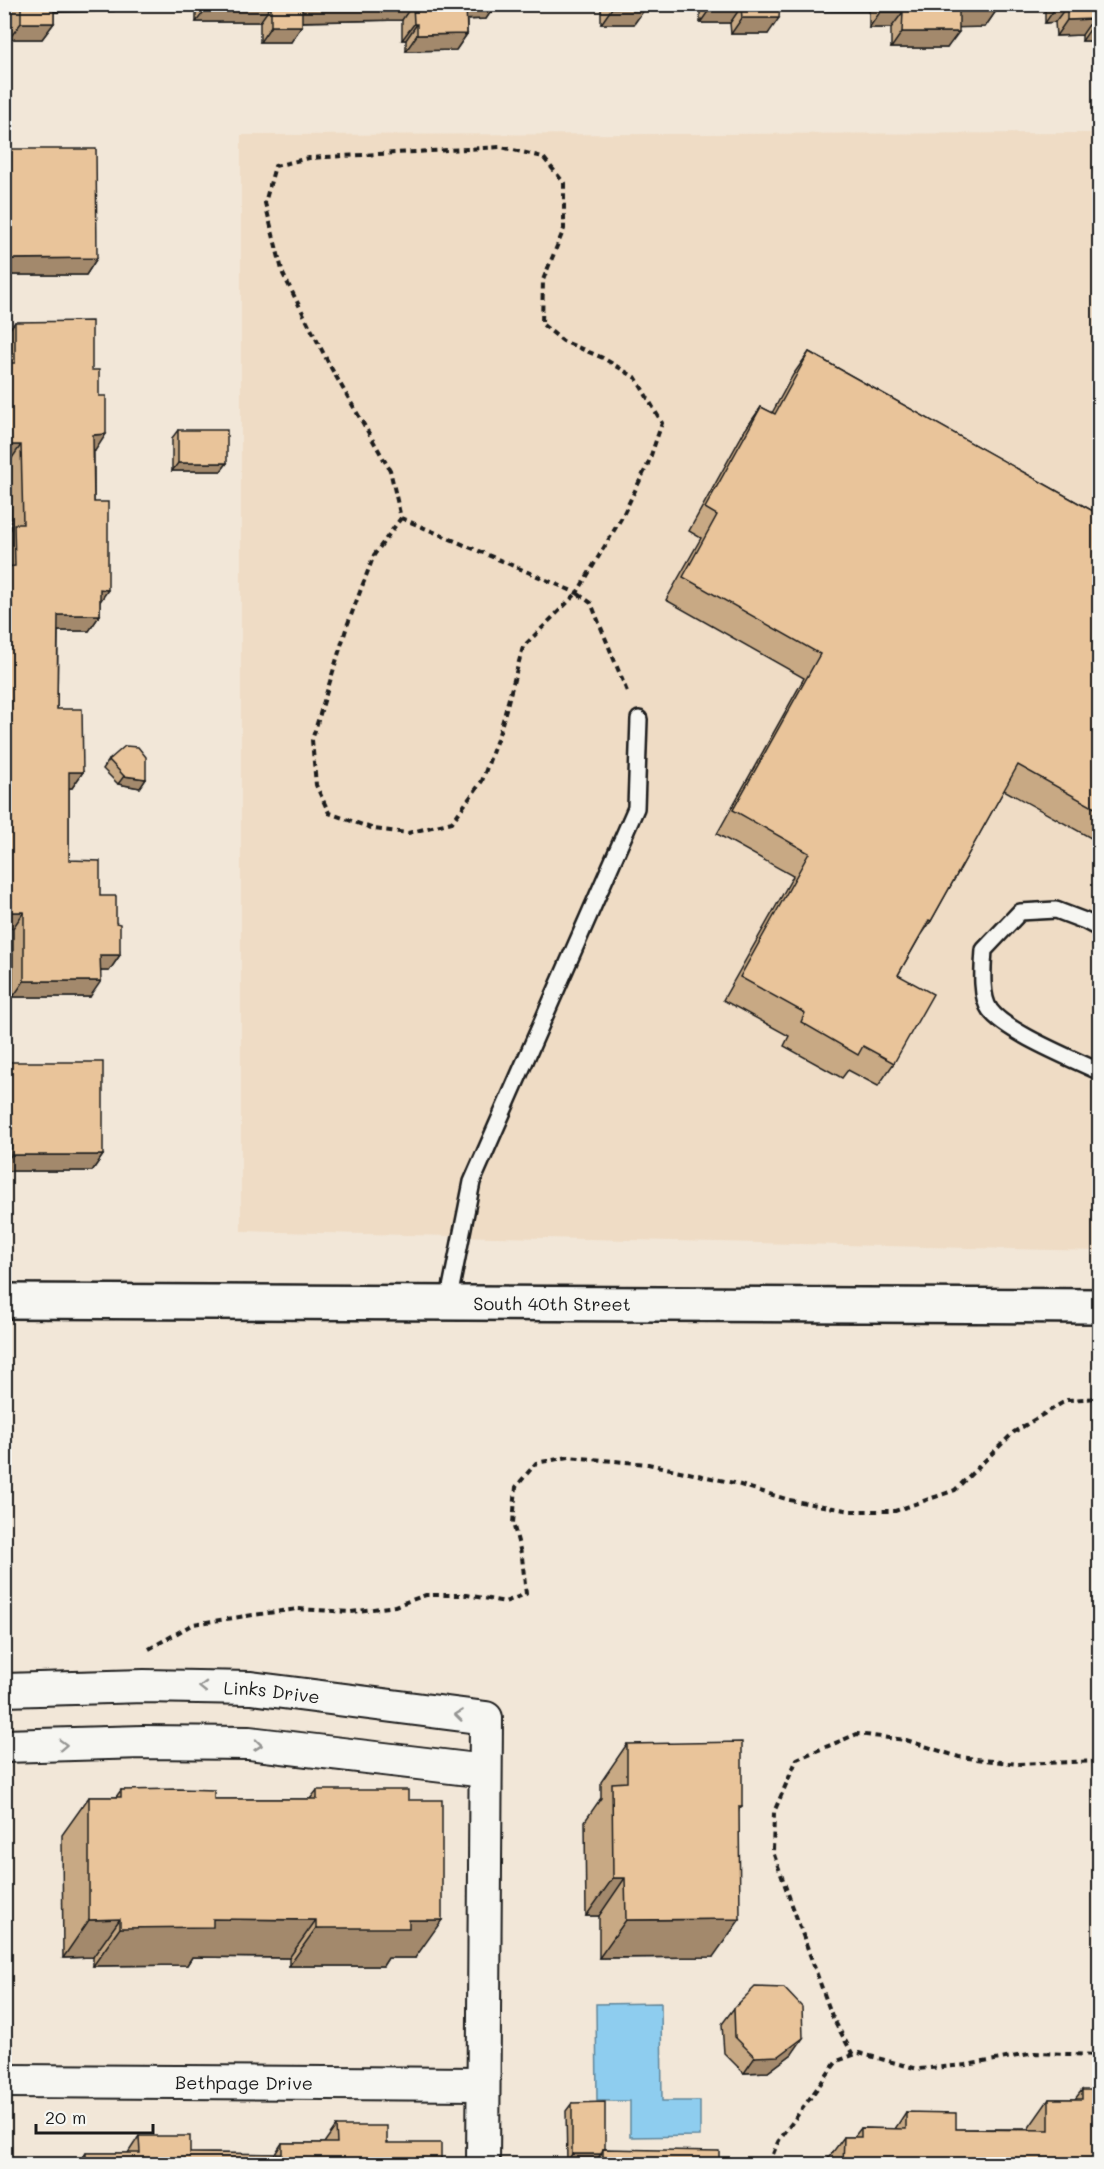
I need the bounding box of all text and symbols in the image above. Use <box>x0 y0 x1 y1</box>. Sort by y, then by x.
street label: South 40th Street <box>473 1291 631 1316</box>
street label: Links Drive <box>223 1675 321 1709</box>
one-way arrow <box>199 1681 208 1693</box>
one-way arrow <box>455 1709 464 1721</box>
one-way arrow <box>58 1738 67 1751</box>
one-way arrow <box>253 1738 262 1750</box>
street label: Bethpage Drive <box>175 2070 313 2095</box>
scale bar <box>36 2097 153 2135</box>
text: 20 m <box>45 2105 86 2129</box>

